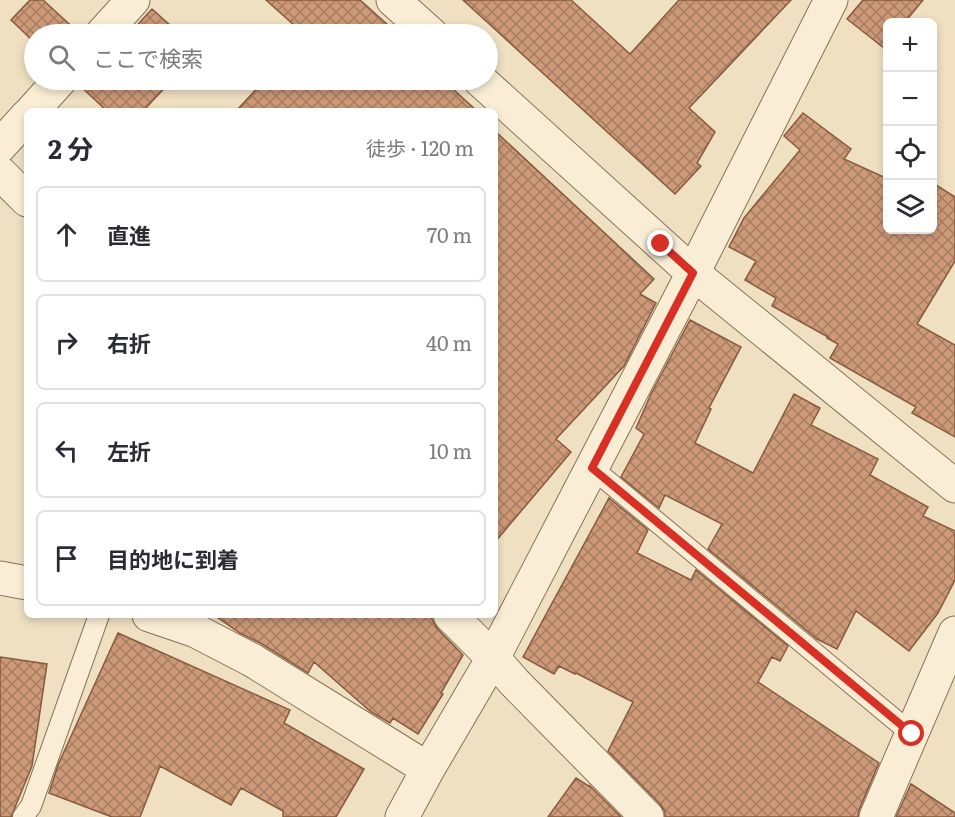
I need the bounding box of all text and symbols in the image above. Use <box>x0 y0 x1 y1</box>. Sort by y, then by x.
map controls <box>883 18 937 234</box>
button: + <box>883 18 937 72</box>
search box <box>24 24 498 90</box>
icon: search <box>45 41 78 74</box>
text: ここで検索 <box>93 41 203 74</box>
button: − <box>883 72 937 126</box>
button: locate <box>883 126 937 180</box>
text: 2 分 <box>48 128 93 167</box>
text: 徒歩 · 120 m <box>366 132 474 162</box>
button: layers <box>883 180 937 234</box>
icon: ahead <box>50 218 83 251</box>
text: 直進 <box>107 218 151 251</box>
text: 70 m <box>427 219 472 249</box>
route end <box>647 230 673 256</box>
icon: right <box>50 326 83 359</box>
text: 右折 <box>107 326 151 359</box>
text: 40 m <box>426 327 472 357</box>
icon: left <box>50 434 83 467</box>
text: 左折 <box>107 434 151 467</box>
text: 10 m <box>429 435 472 465</box>
icon: arrive <box>50 542 83 575</box>
text: 目的地に到着 <box>107 542 239 575</box>
route start <box>898 720 924 746</box>

